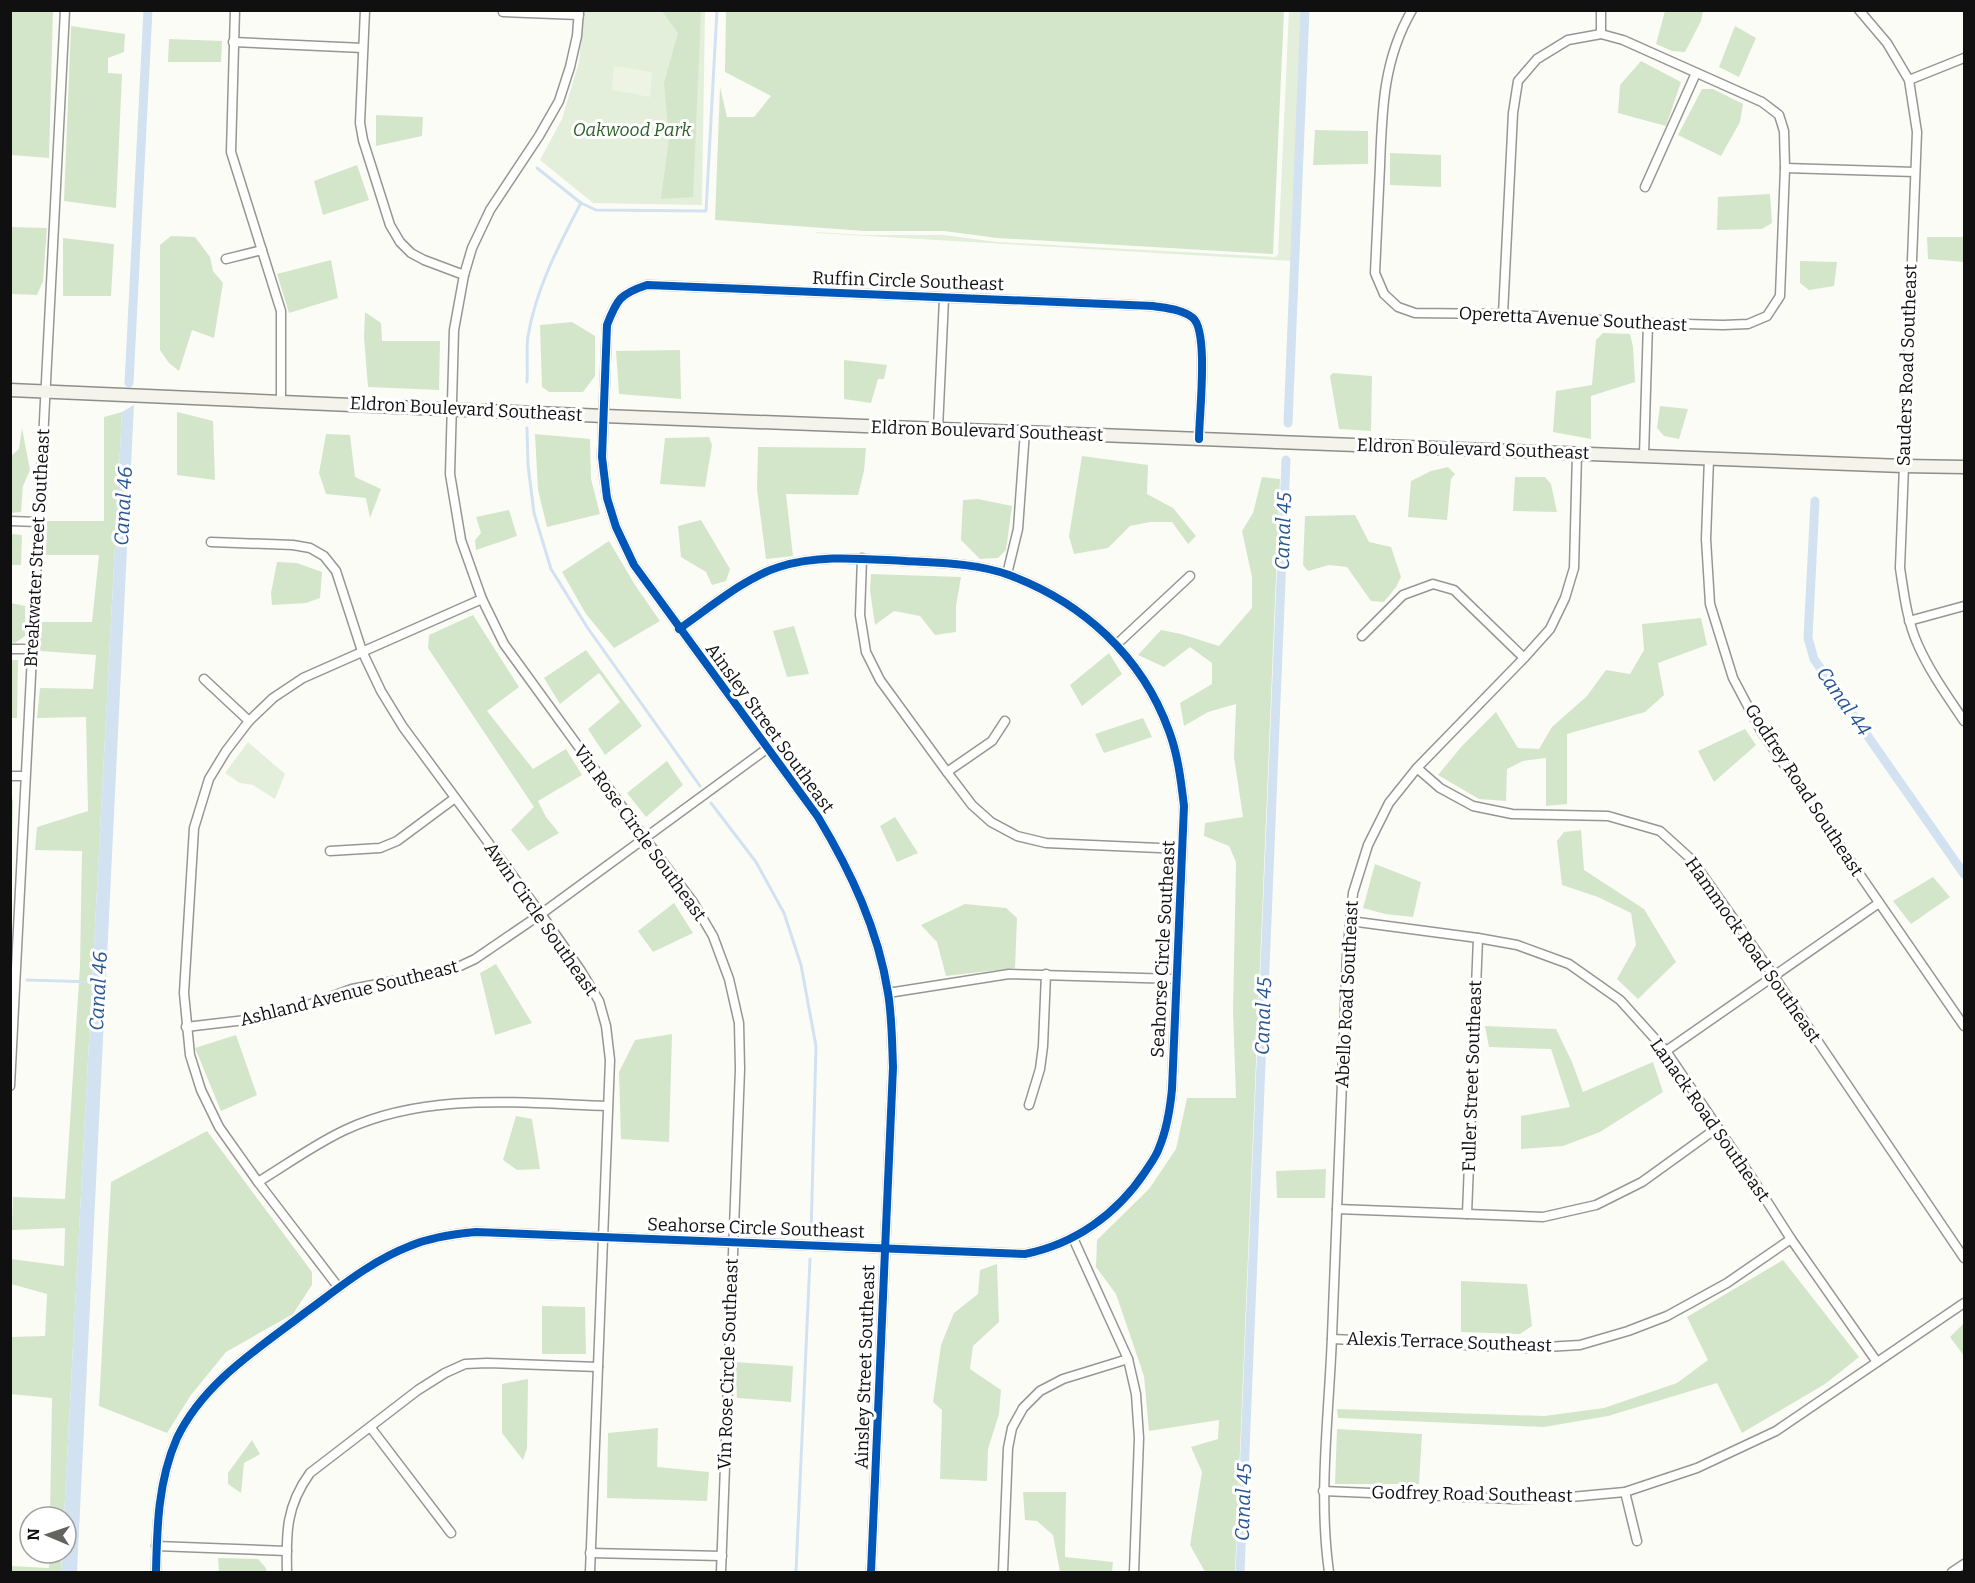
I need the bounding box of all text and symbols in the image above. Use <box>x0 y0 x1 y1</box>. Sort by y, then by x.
park label: Oakwood Park <box>573 119 692 141</box>
street label: Sauders Road Southeast <box>1892 263 1922 466</box>
street label: Ruffin Circle Southeast <box>812 267 1005 295</box>
street label: Operetta Avenue Southeast <box>1458 302 1688 336</box>
street label: Eldron Boulevard Southeast <box>349 392 583 426</box>
street label: Eldron Boulevard Southeast <box>870 416 1104 446</box>
street label: Breakwater Street Southeast <box>20 428 54 668</box>
street label: Eldron Boulevard Southeast <box>1356 434 1590 464</box>
water label: Canal 46 <box>109 465 137 546</box>
water label: Canal 45 <box>1270 491 1296 570</box>
street label: Ainsley Street Southeast <box>701 639 839 818</box>
water label: Canal 44 <box>1812 662 1876 740</box>
street label: Godfrey Road Southeast <box>1740 700 1868 881</box>
street label: Vin Rose Circle Southeast <box>569 741 711 926</box>
street label: Awin Circle Southeast <box>480 838 603 1000</box>
street label: Seahorse Circle Southeast <box>1146 839 1180 1058</box>
street label: Hammock Road Southeast <box>1680 853 1826 1047</box>
street label: Abello Road Southeast <box>1331 899 1363 1088</box>
water label: Canal 46 <box>84 950 112 1031</box>
street label: Ashland Avenue Southeast <box>238 955 461 1031</box>
water label: Canal 45 <box>1250 976 1276 1055</box>
street label: Fuller Street Southeast <box>1458 979 1486 1172</box>
street label: Lanack Road Southeast <box>1645 1034 1775 1206</box>
street label: Seahorse Circle Southeast <box>647 1213 866 1243</box>
street label: Vin Rose Circle Southeast <box>713 1257 743 1470</box>
street label: Ainsley Street Southeast <box>850 1264 880 1470</box>
street label: Alexis Terrace Southeast <box>1346 1327 1552 1357</box>
water label: Canal 45 <box>1230 1462 1256 1541</box>
street label: Godfrey Road Southeast <box>1371 1481 1573 1507</box>
north arrow <box>18 1505 78 1565</box>
text: N <box>24 1528 43 1541</box>

